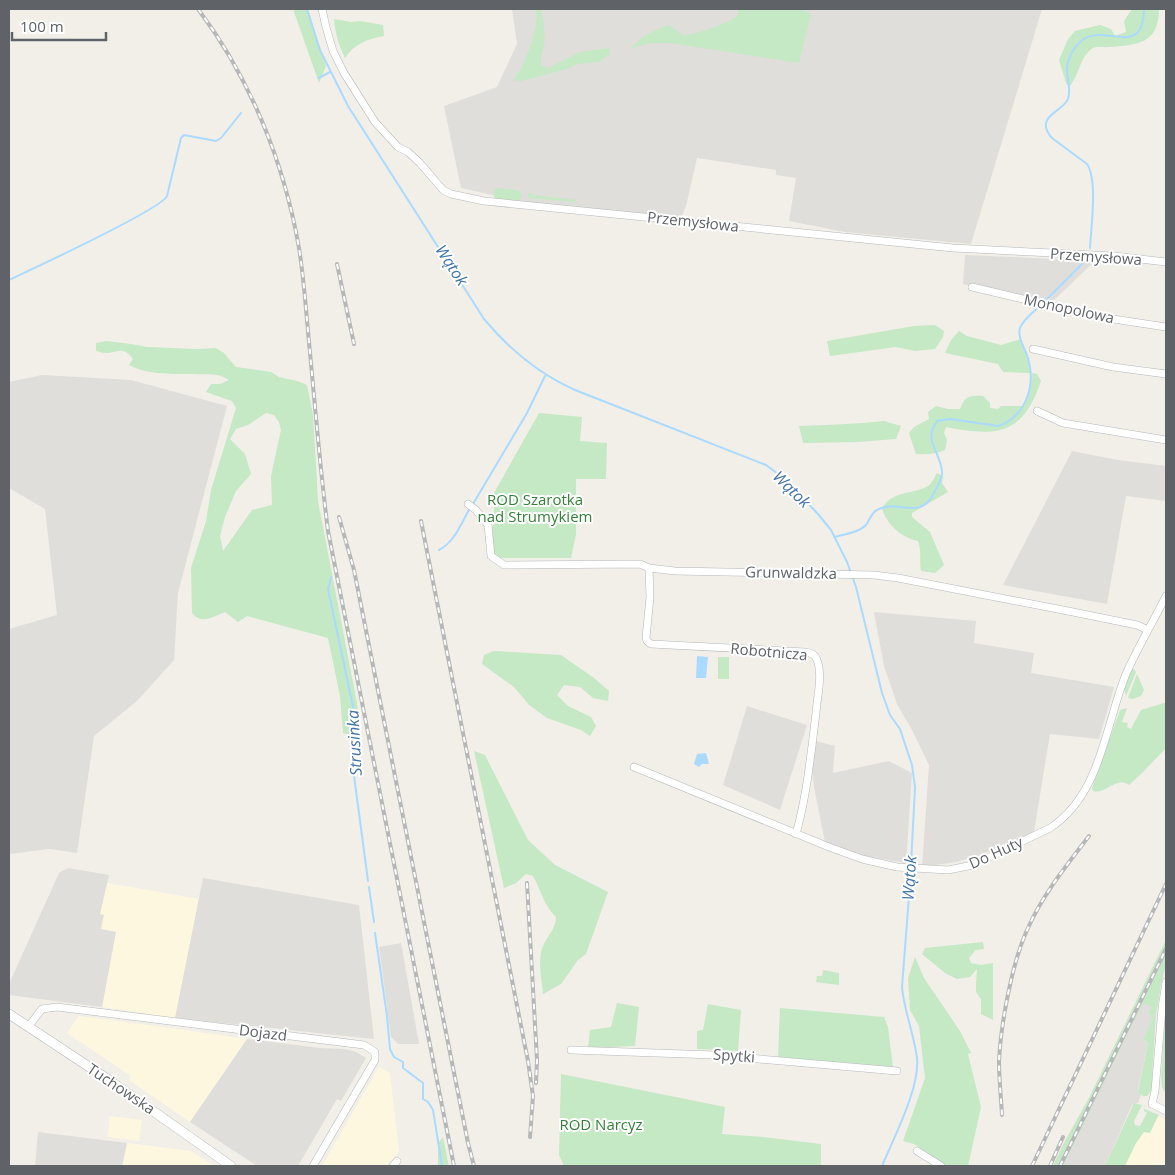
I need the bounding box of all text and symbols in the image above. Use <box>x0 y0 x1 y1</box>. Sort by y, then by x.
scale bar <box>12 10 106 42</box>
text: 100 m <box>20 16 64 36</box>
street label: Przemysłowa <box>646 206 740 236</box>
water label: Wątok <box>431 240 474 291</box>
street label: Przemysłowa <box>1050 243 1143 269</box>
street label: Monopolowa <box>1022 289 1116 327</box>
water label: Wątok <box>768 466 817 513</box>
park label: ROD Szarotka nad Strumykiem <box>478 489 592 526</box>
street label: Grunwaldzka <box>745 561 837 583</box>
street label: Robotnicza <box>730 638 808 664</box>
water label: Strusinka <box>341 710 367 776</box>
street label: Do Huty <box>966 831 1026 873</box>
water label: Wątok <box>896 854 922 901</box>
street label: Dojazd <box>238 1019 288 1045</box>
street label: Spytki <box>712 1044 756 1066</box>
street label: Tuchowska <box>84 1058 159 1118</box>
park label: ROD Narcyz <box>559 1114 643 1134</box>

